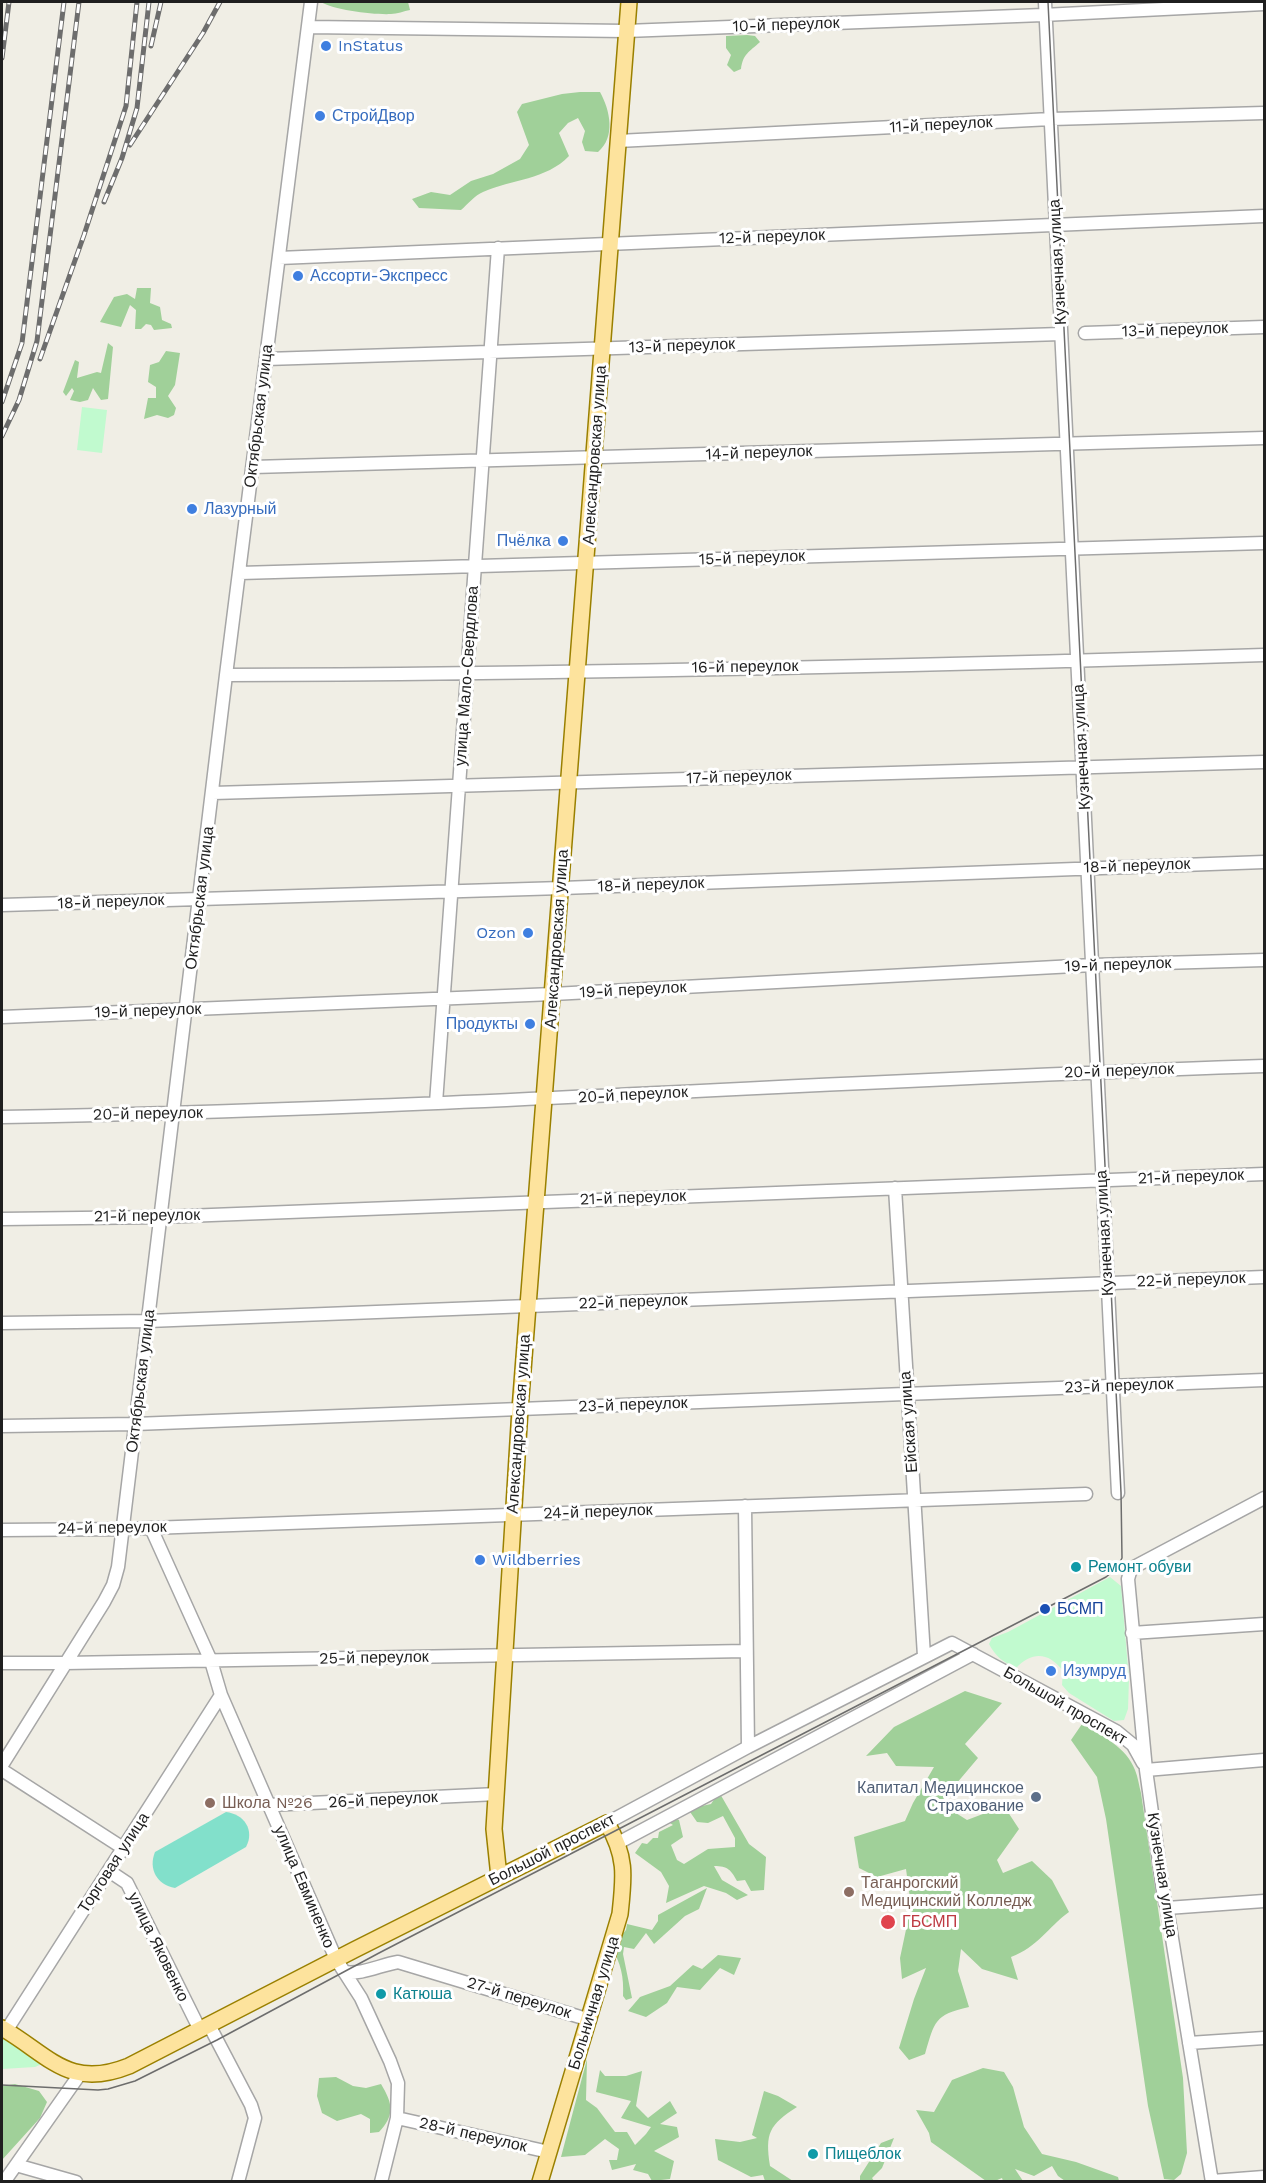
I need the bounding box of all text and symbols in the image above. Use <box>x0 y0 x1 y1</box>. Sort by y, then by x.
street label: 10-й переулок <box>732 14 840 36</box>
place label: InStatus <box>338 36 403 56</box>
marker: InStatus <box>319 39 333 53</box>
place label: СтройДвор <box>332 106 415 126</box>
marker: СтройДвор <box>313 109 327 123</box>
street label: 11-й переулок <box>889 113 993 137</box>
street label: Кузнечная улица <box>1045 199 1071 325</box>
street label: 12-й переулок <box>719 226 825 248</box>
place label: Ассорти-Экспресс <box>310 266 448 286</box>
marker: Ассорти-Экспресс <box>291 269 305 283</box>
street label: 13-й переулок <box>1122 319 1228 341</box>
street label: 13-й переулок <box>629 335 735 357</box>
street label: Октябрьская улица <box>241 343 277 489</box>
street label: Александровская улица <box>579 365 611 545</box>
street label: 14-й переулок <box>705 442 813 464</box>
place label: Лазурный <box>204 499 276 519</box>
marker: Лазурный <box>185 502 199 516</box>
place label: Пчёлка <box>497 531 551 551</box>
marker: Пчёлка <box>556 534 570 548</box>
street label: 15-й переулок <box>699 547 805 569</box>
street label: улица Мало-Свердлова <box>451 585 483 767</box>
street label: 16-й переулок <box>691 656 799 678</box>
street label: Кузнечная улица <box>1069 684 1095 810</box>
street label: 17-й переулок <box>686 766 792 788</box>
street label: Октябрьская улица <box>182 825 218 971</box>
street label: Александровская улица <box>541 849 573 1029</box>
street label: 18-й переулок <box>1083 855 1191 877</box>
street label: 18-й переулок <box>597 874 705 896</box>
street label: 18-й переулок <box>57 891 165 913</box>
place label: Ozon <box>476 923 516 943</box>
marker: Ozon <box>521 926 535 940</box>
street label: 19-й переулок <box>1064 954 1172 976</box>
street label: 19-й переулок <box>579 978 687 1002</box>
street label: 19-й переулок <box>94 1000 202 1022</box>
place label: Продукты <box>446 1014 518 1034</box>
marker: Продукты <box>523 1017 537 1031</box>
street label: 20-й переулок <box>1064 1059 1174 1083</box>
street label: 20-й переулок <box>578 1083 688 1107</box>
street label: 20-й переулок <box>93 1103 203 1125</box>
street label: 21-й переулок <box>1138 1166 1244 1188</box>
street label: Кузнечная улица <box>1092 1170 1118 1296</box>
street label: 21-й переулок <box>580 1187 686 1209</box>
street label: 21-й переулок <box>94 1205 200 1227</box>
street label: 22-й переулок <box>1136 1269 1246 1291</box>
street label: 22-й переулок <box>578 1291 688 1313</box>
street label: Октябрьская улица <box>123 1308 159 1454</box>
street label: Александровская улица <box>503 1334 535 1514</box>
street label: Ейская улица <box>896 1370 922 1474</box>
street label: 23-й переулок <box>1064 1374 1174 1398</box>
street label: 23-й переулок <box>578 1393 688 1417</box>
street label: 24-й переулок <box>543 1500 653 1524</box>
street label: 24-й переулок <box>57 1517 167 1539</box>
place label: Wildberries <box>492 1550 581 1570</box>
marker: Wildberries <box>473 1553 487 1567</box>
place label: Ремонт обуви <box>1088 1557 1192 1577</box>
marker: Ремонт обуви <box>1069 1560 1083 1574</box>
place label: БСМП <box>1057 1599 1104 1619</box>
marker: БСМП <box>1038 1602 1052 1616</box>
street label: 25-й переулок <box>319 1647 429 1669</box>
place label: Изумруд <box>1063 1661 1126 1681</box>
street label: Большой проспект <box>1000 1663 1130 1749</box>
marker: Изумруд <box>1044 1664 1058 1678</box>
place label: Капитал Медицинское Страхование <box>857 1778 1024 1816</box>
street label: 26-й переулок <box>328 1788 438 1812</box>
marker: Капитал Медицинское Страхование <box>1029 1790 1043 1804</box>
place label: Школа №26 <box>222 1793 313 1813</box>
marker: Школа №26 <box>203 1796 217 1810</box>
street label: Торговая улица <box>74 1809 154 1917</box>
street label: Большой проспект <box>486 1810 618 1890</box>
street label: Кузнечная улица <box>1143 1811 1181 1939</box>
street label: улица Евминенко <box>270 1823 338 1951</box>
place label: Таганрогский Медицинский Колледж <box>861 1873 1032 1911</box>
marker: Таганрогский Медицинский Колледж <box>842 1885 856 1899</box>
street label: улица Яковенко <box>123 1889 193 2005</box>
place label: ГБСМП <box>902 1912 957 1932</box>
marker: ГБСМП <box>879 1913 897 1931</box>
street label: Больничная улица <box>565 1934 623 2072</box>
street label: 27-й переулок <box>465 1973 573 2023</box>
place label: Катюша <box>393 1984 452 2004</box>
marker: Катюша <box>374 1987 388 2001</box>
street label: 28-й переулок <box>417 2113 529 2157</box>
place label: Пищеблок <box>825 2144 901 2164</box>
marker: Пищеблок <box>806 2147 820 2161</box>

